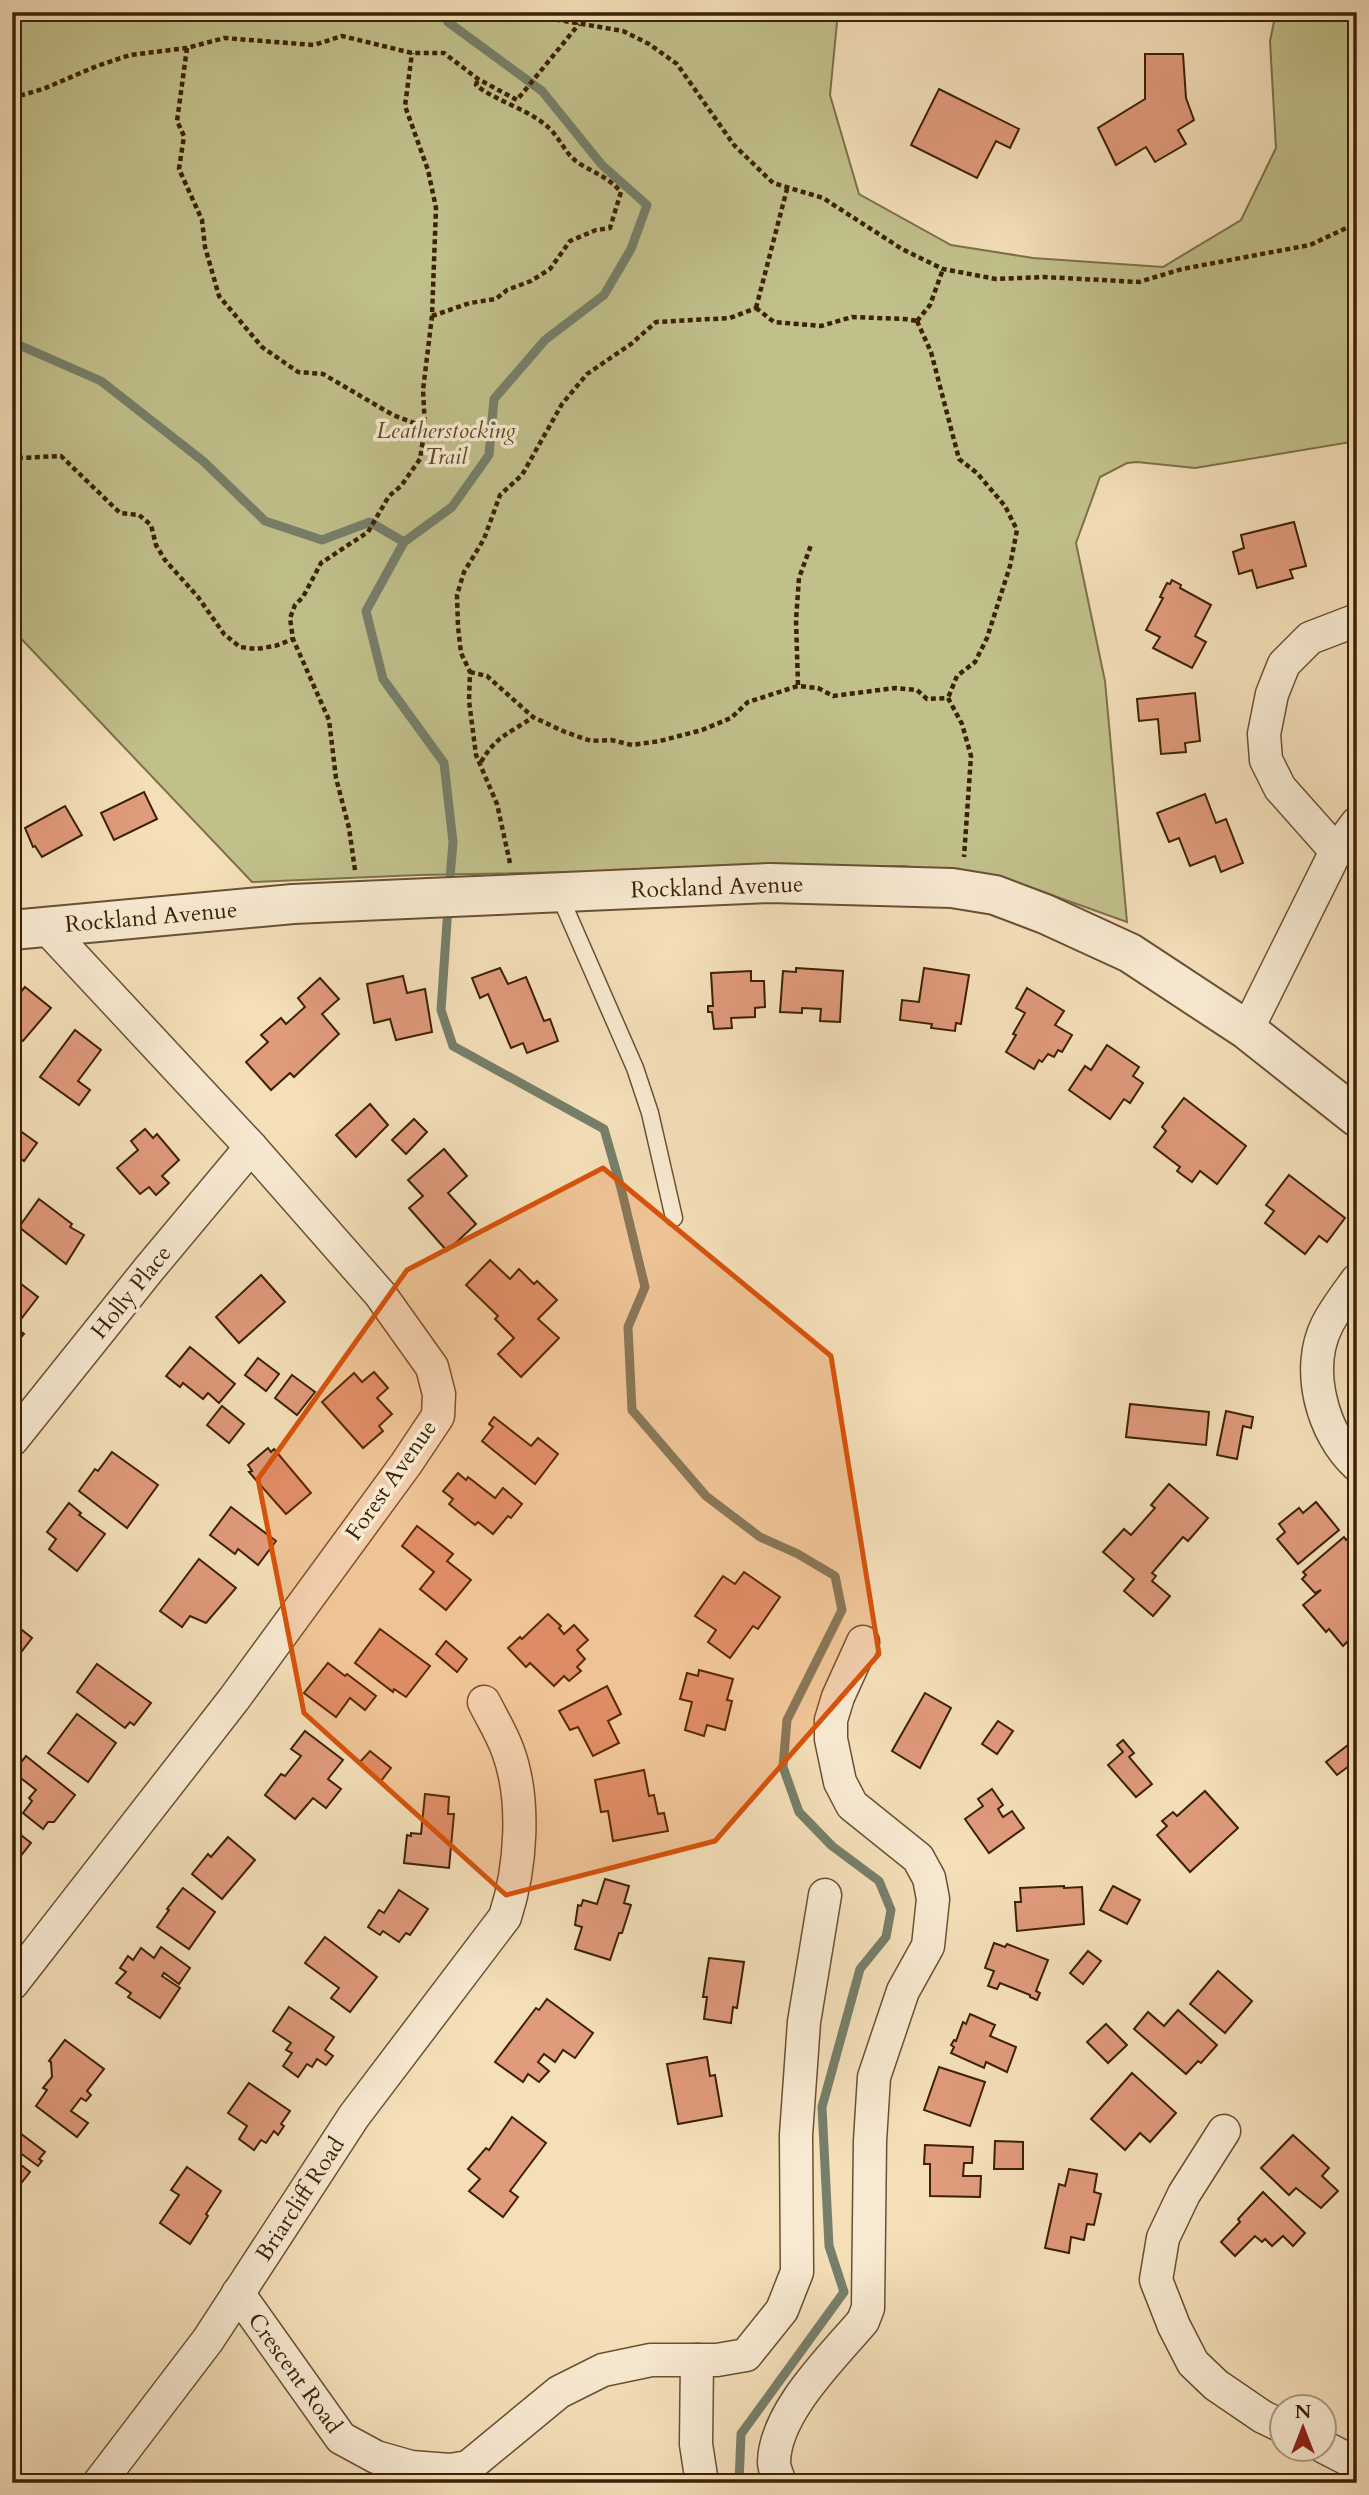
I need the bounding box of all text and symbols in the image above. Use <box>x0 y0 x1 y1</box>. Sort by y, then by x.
park label: Leatherstocking Trail <box>376 415 516 472</box>
street label: Rockland Avenue <box>630 868 804 906</box>
street label: Rockland Avenue <box>63 894 239 940</box>
street label: Holly Place <box>84 1239 178 1345</box>
street label: Forest Avenue <box>338 1414 444 1546</box>
street label: Briarcliff Road <box>248 2130 352 2267</box>
street label: Crescent Road <box>241 2306 350 2440</box>
north arrow <box>1268 2394 1338 2464</box>
text: N <box>1295 2399 1312 2425</box>

